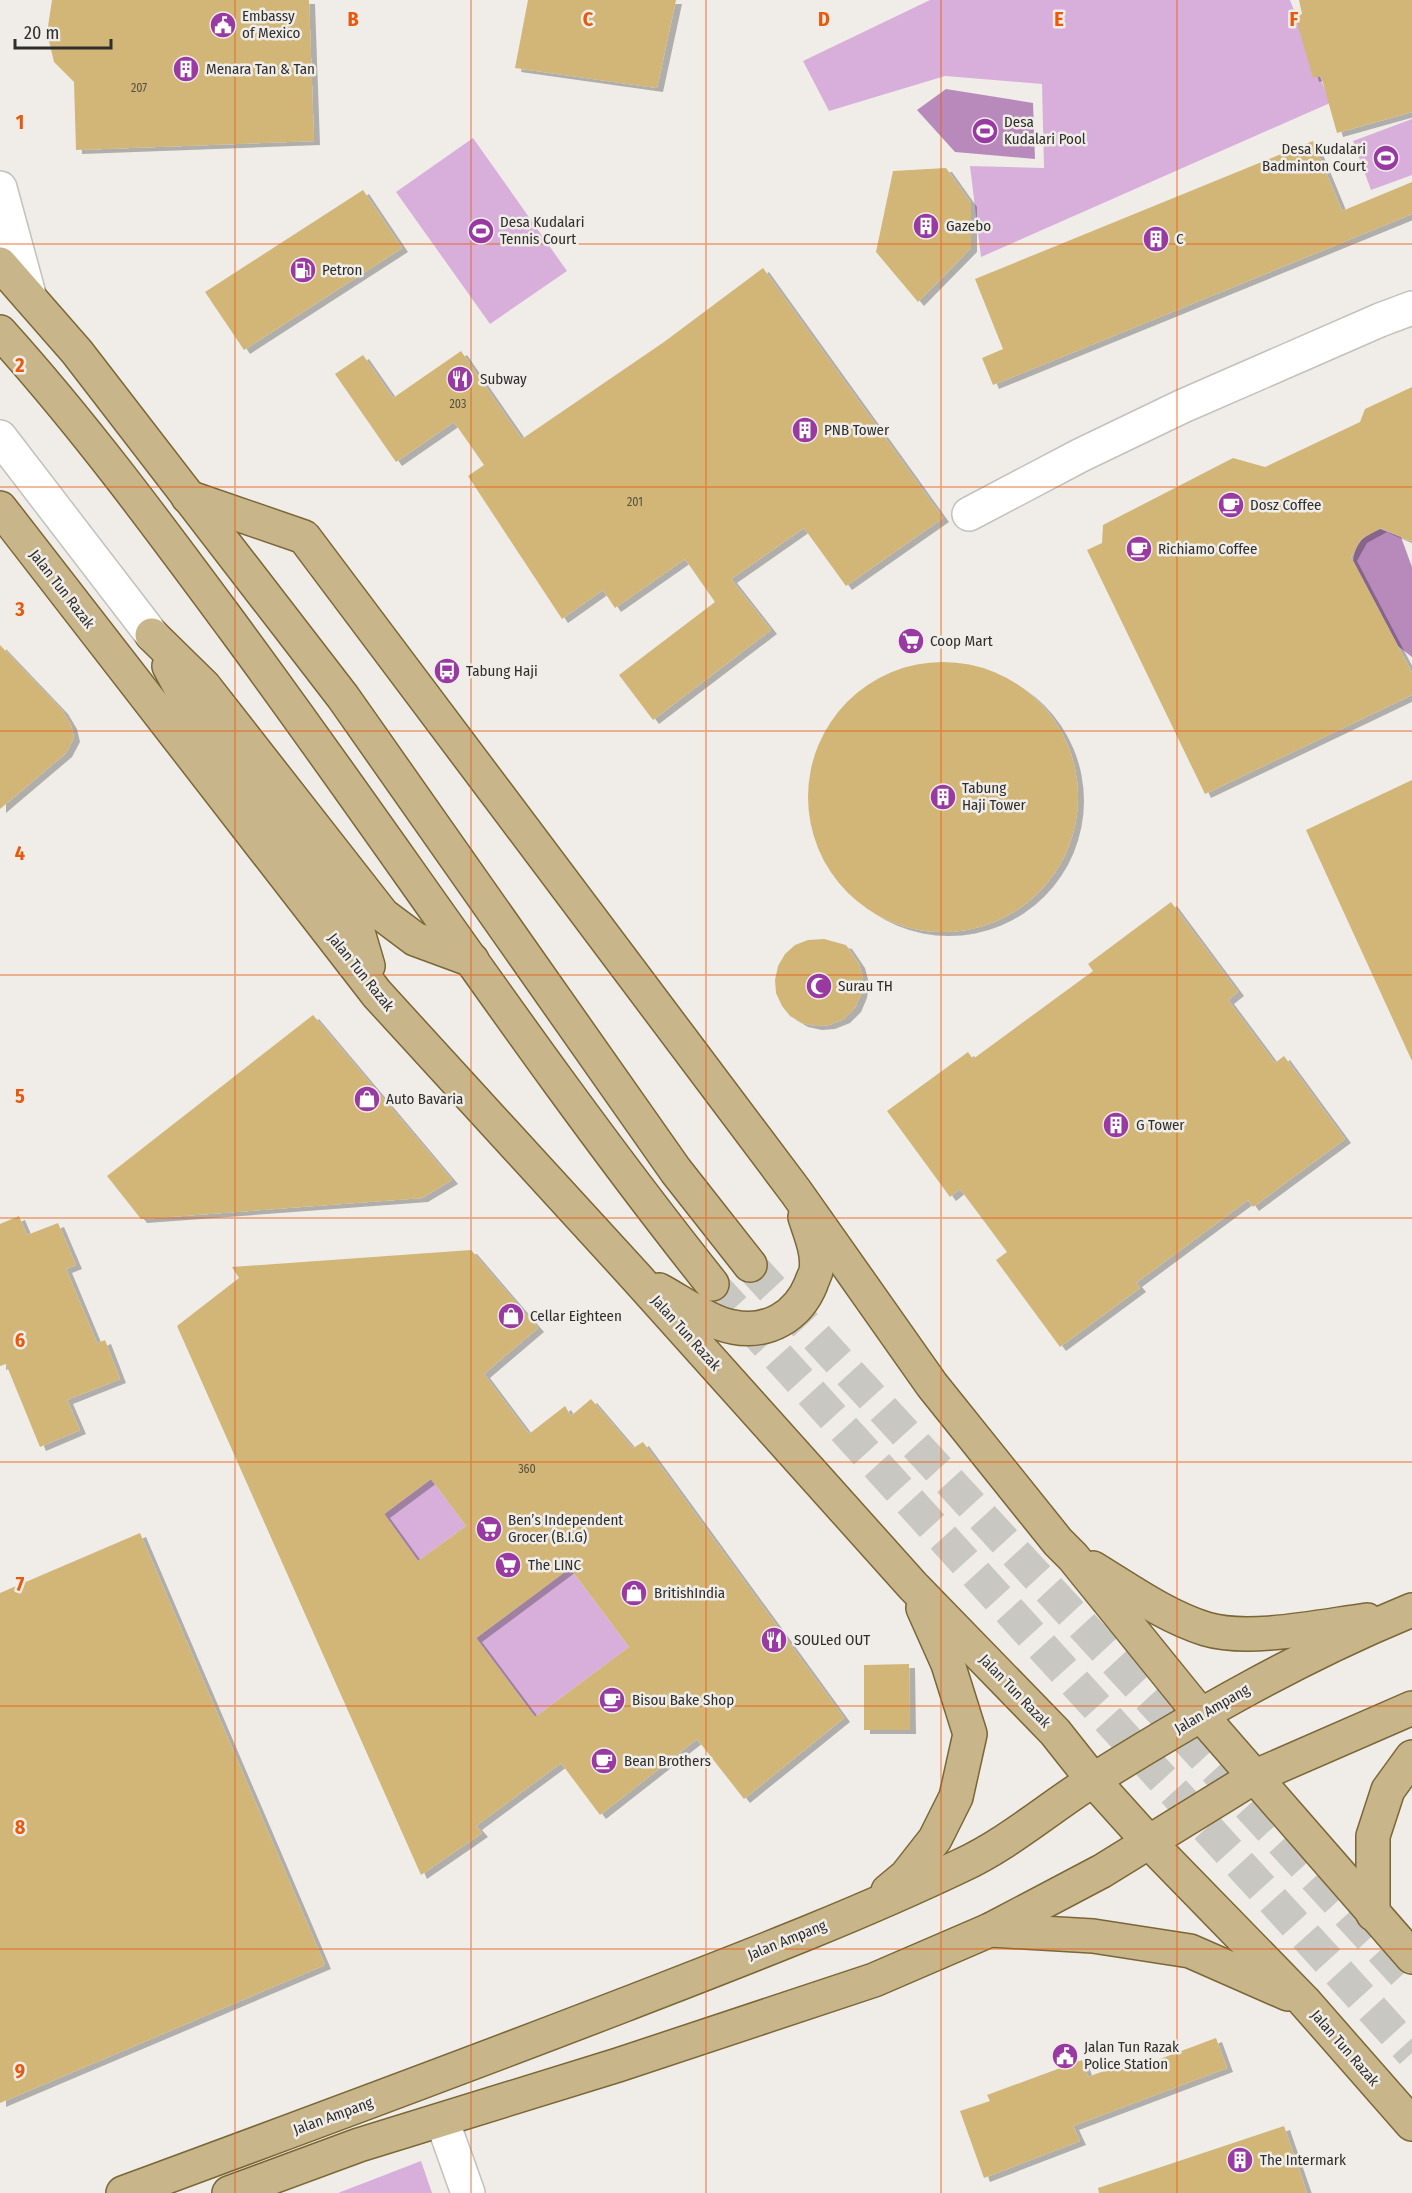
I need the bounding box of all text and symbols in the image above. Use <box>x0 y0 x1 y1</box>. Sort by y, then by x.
place label: Embassy of Mexico <box>242 7 300 42</box>
text: B <box>347 7 359 31</box>
text: C <box>583 7 594 31</box>
text: D <box>818 7 830 31</box>
text: E <box>1054 7 1064 31</box>
text: F <box>1290 7 1299 31</box>
public building icon: Embassy of Mexico <box>208 10 238 40</box>
scale bar <box>15 12 111 50</box>
text: 20 m <box>24 22 59 44</box>
building icon: Menara Tan & Tan <box>171 54 201 84</box>
place label: Menara Tan & Tan <box>206 60 315 78</box>
house number: 207 <box>131 81 147 95</box>
text: 1 <box>16 110 24 134</box>
place label: Desa Kudalari Pool <box>1004 113 1086 148</box>
sports icon: Desa Kudalari Pool <box>970 116 1000 146</box>
place label: Desa Kudalari Badminton Court <box>1262 140 1366 175</box>
sports icon: Desa Kudalari Badminton Court <box>1371 143 1401 173</box>
building icon: Gazebo <box>911 211 941 241</box>
place label: Desa Kudalari Tennis Court <box>500 213 584 248</box>
sports icon: Desa Kudalari Tennis Court <box>466 216 496 246</box>
place label: Gazebo <box>946 217 991 235</box>
building icon: C <box>1141 224 1171 254</box>
place label: C <box>1176 230 1184 248</box>
fuel station icon: Petron <box>288 255 318 285</box>
place label: Petron <box>322 261 362 279</box>
text: 2 <box>14 353 25 377</box>
restaurant icon: Subway <box>445 364 475 394</box>
place label: Subway <box>480 370 527 388</box>
house number: 203 <box>450 397 466 411</box>
building icon: PNB Tower <box>790 415 820 445</box>
place label: PNB Tower <box>824 421 890 439</box>
cafe icon: Dosz Coffee <box>1216 490 1246 520</box>
house number: 201 <box>627 495 643 509</box>
place label: Dosz Coffee <box>1250 496 1322 514</box>
cafe icon: Richiamo Coffee <box>1124 534 1154 564</box>
place label: Richiamo Coffee <box>1158 540 1257 558</box>
street label: Jalan Tun Razak <box>26 546 98 632</box>
text: 3 <box>14 597 25 621</box>
supermarket icon: Coop Mart <box>896 626 926 656</box>
place label: Coop Mart <box>930 632 993 650</box>
bus stop icon: Tabung Haji <box>432 656 462 686</box>
place label: Tabung Haji <box>466 662 538 680</box>
place label: Tabung Haji Tower <box>962 779 1027 814</box>
building icon: Tabung Haji Tower <box>928 782 958 812</box>
text: 4 <box>15 841 25 865</box>
street label: Jalan Tun Razak <box>324 929 398 1015</box>
mosque icon: Surau TH <box>804 971 834 1001</box>
place label: Surau TH <box>838 977 893 995</box>
text: 5 <box>15 1084 25 1108</box>
shop icon: Auto Bavaria <box>352 1084 382 1114</box>
place label: Auto Bavaria <box>386 1090 463 1108</box>
building icon: G Tower <box>1101 1110 1131 1140</box>
place label: G Tower <box>1136 1116 1185 1134</box>
street label: Jalan Tun Razak <box>648 1292 724 1374</box>
shop icon: Cellar Eighteen <box>496 1301 526 1331</box>
place label: Cellar Eighteen <box>530 1307 622 1325</box>
text: 6 <box>15 1328 25 1352</box>
house number: 360 <box>518 1462 536 1476</box>
place label: Ben’s Independent Grocer (B.I.G) <box>508 1511 623 1546</box>
supermarket icon: Ben’s Independent Grocer (B.I.G) <box>474 1514 504 1544</box>
supermarket icon: The LINC <box>493 1550 523 1580</box>
place label: The LINC <box>528 1556 581 1574</box>
text: 7 <box>16 1572 25 1596</box>
shop icon: BritishIndia <box>619 1578 649 1608</box>
place label: BritishIndia <box>654 1584 725 1602</box>
restaurant icon: SOULed OUT <box>759 1625 789 1655</box>
place label: SOULed OUT <box>794 1631 870 1649</box>
street label: Jalan Tun Razak <box>976 1651 1054 1731</box>
street label: Jalan Ampang <box>1171 1680 1253 1738</box>
cafe icon: Bisou Bake Shop <box>597 1685 627 1715</box>
place label: Bisou Bake Shop <box>632 1691 734 1709</box>
cafe icon: Bean Brothers <box>589 1746 619 1776</box>
place label: Bean Brothers <box>624 1752 711 1770</box>
text: 8 <box>15 1815 26 1839</box>
street label: Jalan Ampang <box>745 1916 829 1964</box>
street label: Jalan Tun Razak <box>1307 2006 1383 2090</box>
place label: Jalan Tun Razak Police Station <box>1084 2038 1179 2073</box>
public building icon: Jalan Tun Razak Police Station <box>1050 2041 1080 2071</box>
text: 9 <box>15 2059 25 2083</box>
street label: Jalan Ampang <box>291 2093 375 2139</box>
building icon: The Intermark <box>1225 2145 1255 2175</box>
place label: The Intermark <box>1260 2151 1346 2169</box>

